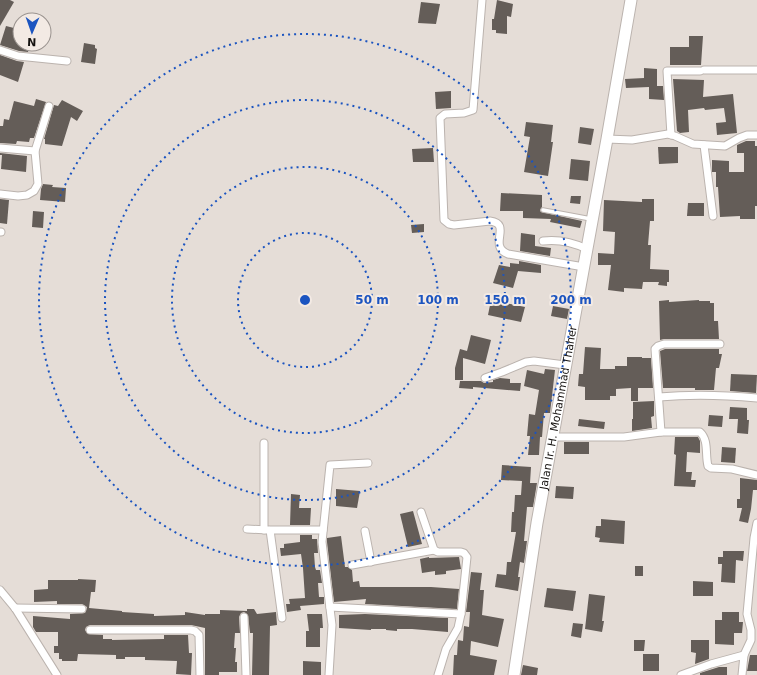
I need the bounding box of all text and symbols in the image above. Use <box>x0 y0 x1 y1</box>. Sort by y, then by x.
north arrow <box>12 12 52 52</box>
text: N <box>27 35 37 48</box>
centre of rings <box>298 293 312 307</box>
text: 50 m <box>355 293 389 307</box>
text: 100 m <box>417 293 459 307</box>
text: 150 m <box>484 293 526 307</box>
text: 200 m <box>550 293 592 307</box>
street label: Jalan Ir. H. Mohammad Thaher <box>537 324 579 492</box>

